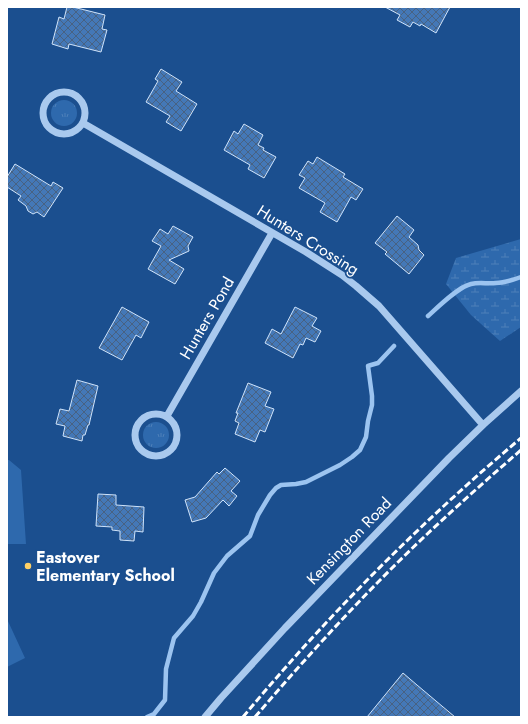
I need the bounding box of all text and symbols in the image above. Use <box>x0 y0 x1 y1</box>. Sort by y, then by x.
street label: Hunters Crossing <box>252 199 364 281</box>
street label: Hunters Pond <box>174 273 240 363</box>
street label: Kensington Road <box>301 492 397 590</box>
place label: Eastover Elementary School <box>36 546 175 587</box>
marker: Eastover Elementary School <box>23 561 33 571</box>

